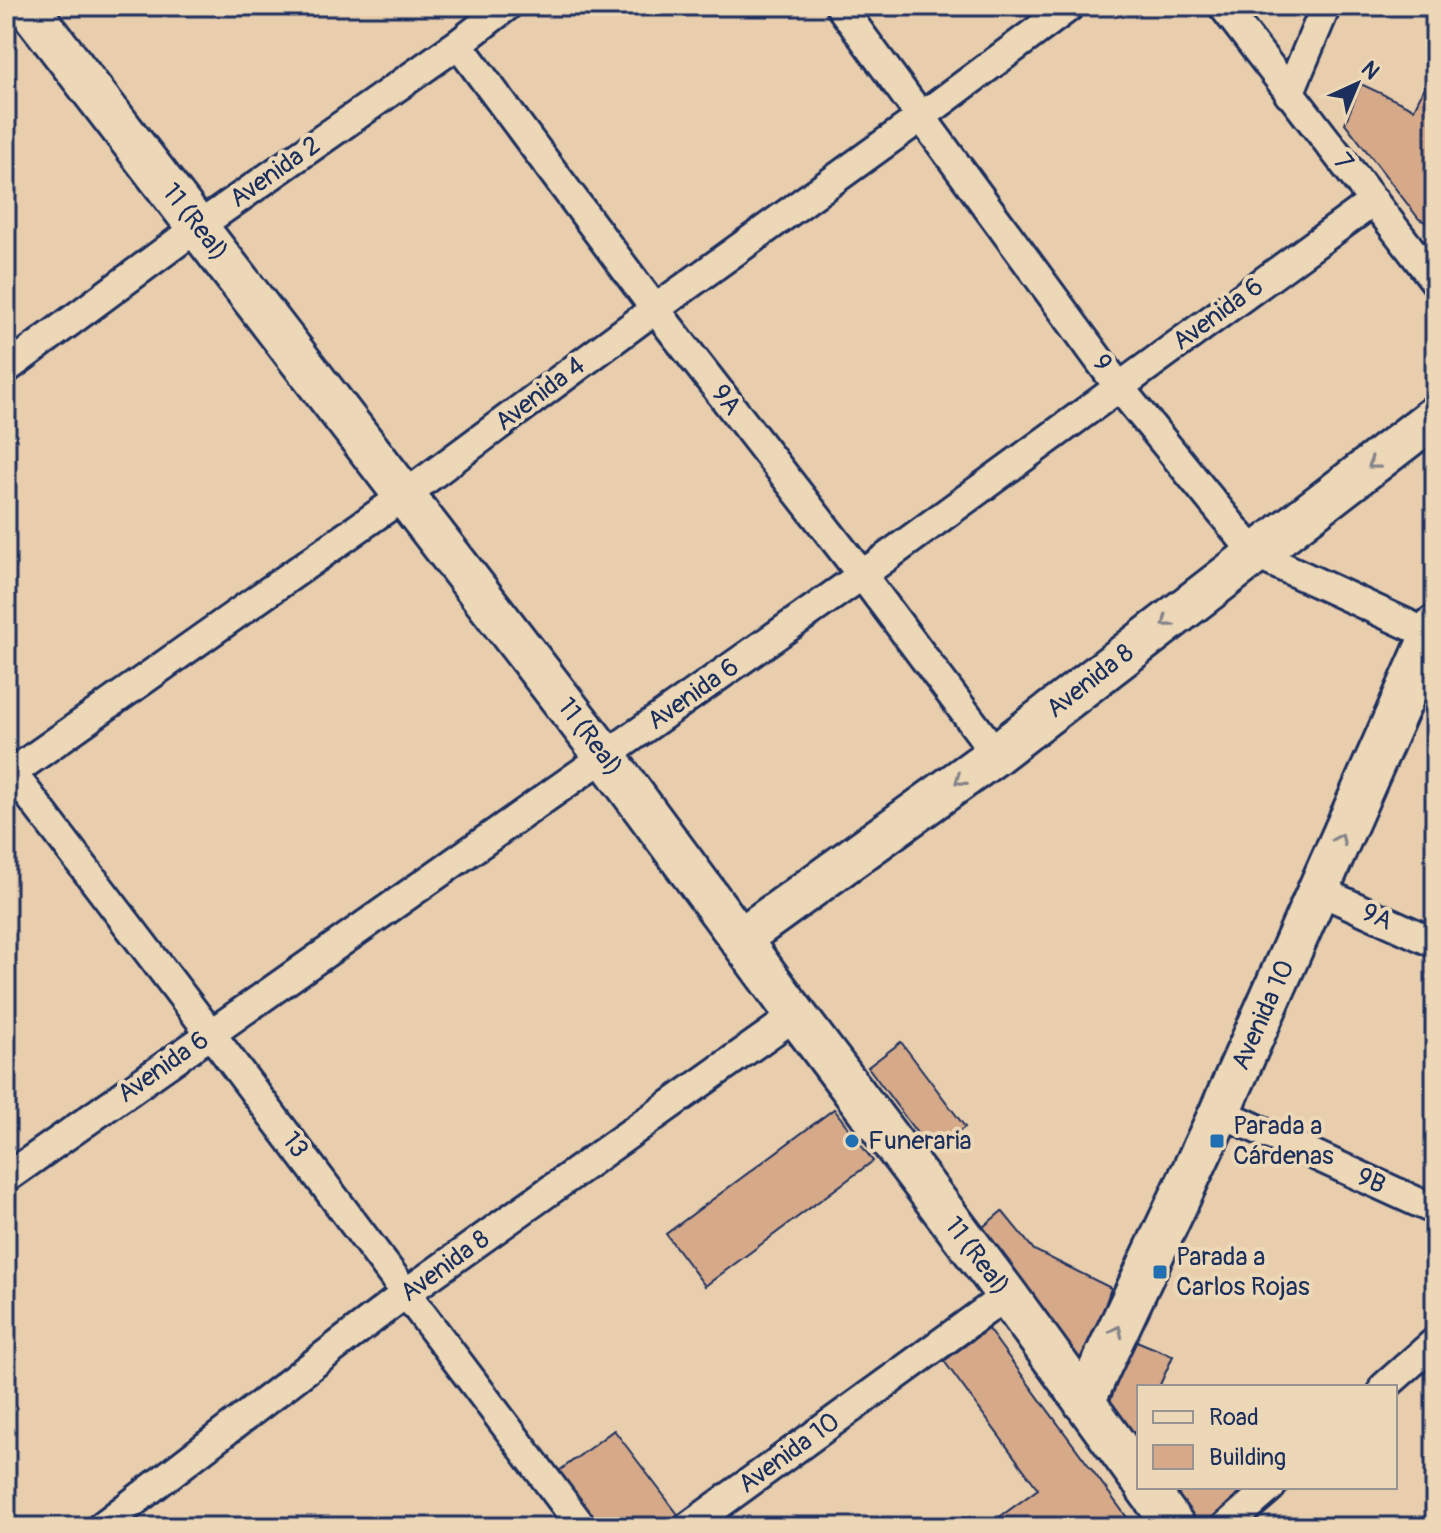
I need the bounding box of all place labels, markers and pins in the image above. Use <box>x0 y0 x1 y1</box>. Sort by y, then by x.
place label: Parada a Cárdenas <box>1233 1110 1334 1172</box>
place label: Funeraria <box>868 1125 972 1157</box>
marker: Funeraria <box>843 1132 861 1150</box>
marker: Parada a Cárdenas <box>1208 1132 1226 1150</box>
place label: Parada a Carlos Rojas <box>1176 1241 1310 1303</box>
marker: Parada a Carlos Rojas <box>1151 1263 1169 1281</box>

